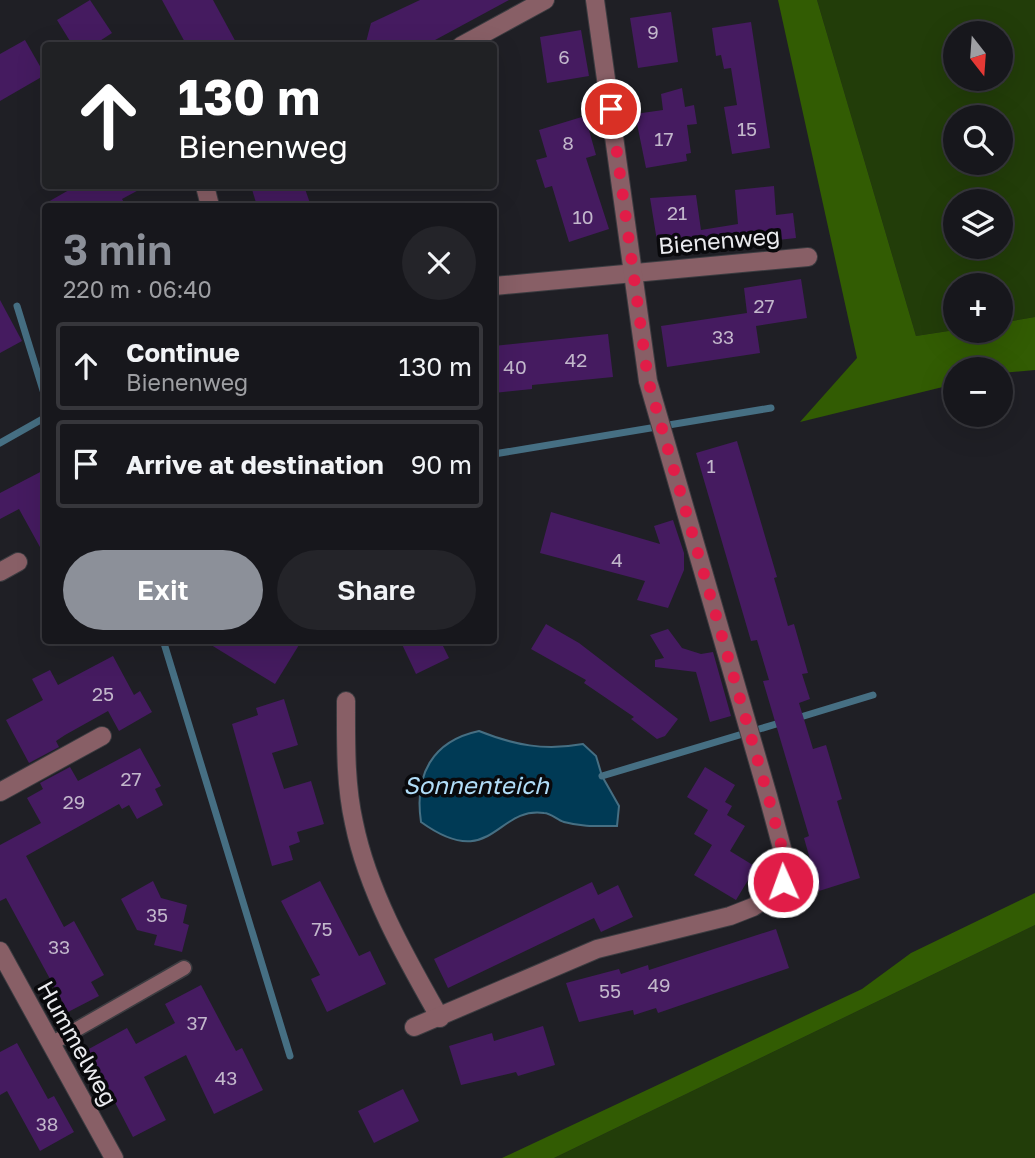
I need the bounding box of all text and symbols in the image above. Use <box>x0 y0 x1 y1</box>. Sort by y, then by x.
house number: 9 <box>647 20 659 43</box>
north arrow <box>943 21 1013 91</box>
map controls <box>943 21 1013 427</box>
house number: 6 <box>558 45 570 68</box>
text: 130 m <box>178 67 320 126</box>
icon: ahead <box>63 70 154 161</box>
pin <box>581 79 641 139</box>
icon: arrive <box>592 90 630 128</box>
button: search <box>943 105 1013 175</box>
house number: 15 <box>737 117 757 140</box>
text: Bienenweg <box>178 127 348 165</box>
house number: 17 <box>654 127 674 150</box>
house number: 8 <box>562 131 574 154</box>
button: layers <box>943 189 1013 259</box>
house number: 21 <box>667 201 687 224</box>
house number: 10 <box>573 205 594 228</box>
street label: Bienenweg <box>657 221 781 259</box>
text: 3 min <box>63 224 172 274</box>
button: close <box>402 226 476 300</box>
button: + <box>943 273 1013 343</box>
text: 220 m · 06:40 <box>63 275 212 303</box>
house number: 27 <box>753 294 775 317</box>
house number: 33 <box>712 325 734 348</box>
text: Continue <box>126 337 240 368</box>
icon: ahead <box>67 347 105 385</box>
house number: 42 <box>565 348 587 371</box>
text: 130 m <box>399 351 472 382</box>
house number: 40 <box>503 355 527 378</box>
button: − <box>943 357 1013 427</box>
text: Bienenweg <box>126 368 248 396</box>
icon: arrive <box>67 445 105 483</box>
text: Arrive at destination <box>126 449 384 480</box>
text: 90 m <box>411 449 472 480</box>
house number: 1 <box>706 454 716 477</box>
house number: 4 <box>611 548 623 571</box>
button: Exit <box>63 550 263 630</box>
button: Share <box>277 550 476 630</box>
house number: 25 <box>92 682 114 705</box>
house number: 27 <box>120 767 142 790</box>
water label: Sonnenteich <box>403 770 550 799</box>
house number: 29 <box>63 790 85 813</box>
position arrow <box>746 845 820 919</box>
house number: 35 <box>146 903 168 926</box>
house number: 75 <box>311 917 333 940</box>
house number: 33 <box>48 935 70 958</box>
house number: 49 <box>647 973 671 996</box>
street label: Hummelweg <box>32 976 124 1110</box>
house number: 55 <box>599 979 621 1002</box>
house number: 37 <box>186 1011 208 1034</box>
house number: 43 <box>215 1066 237 1089</box>
house number: 38 <box>36 1112 58 1135</box>

